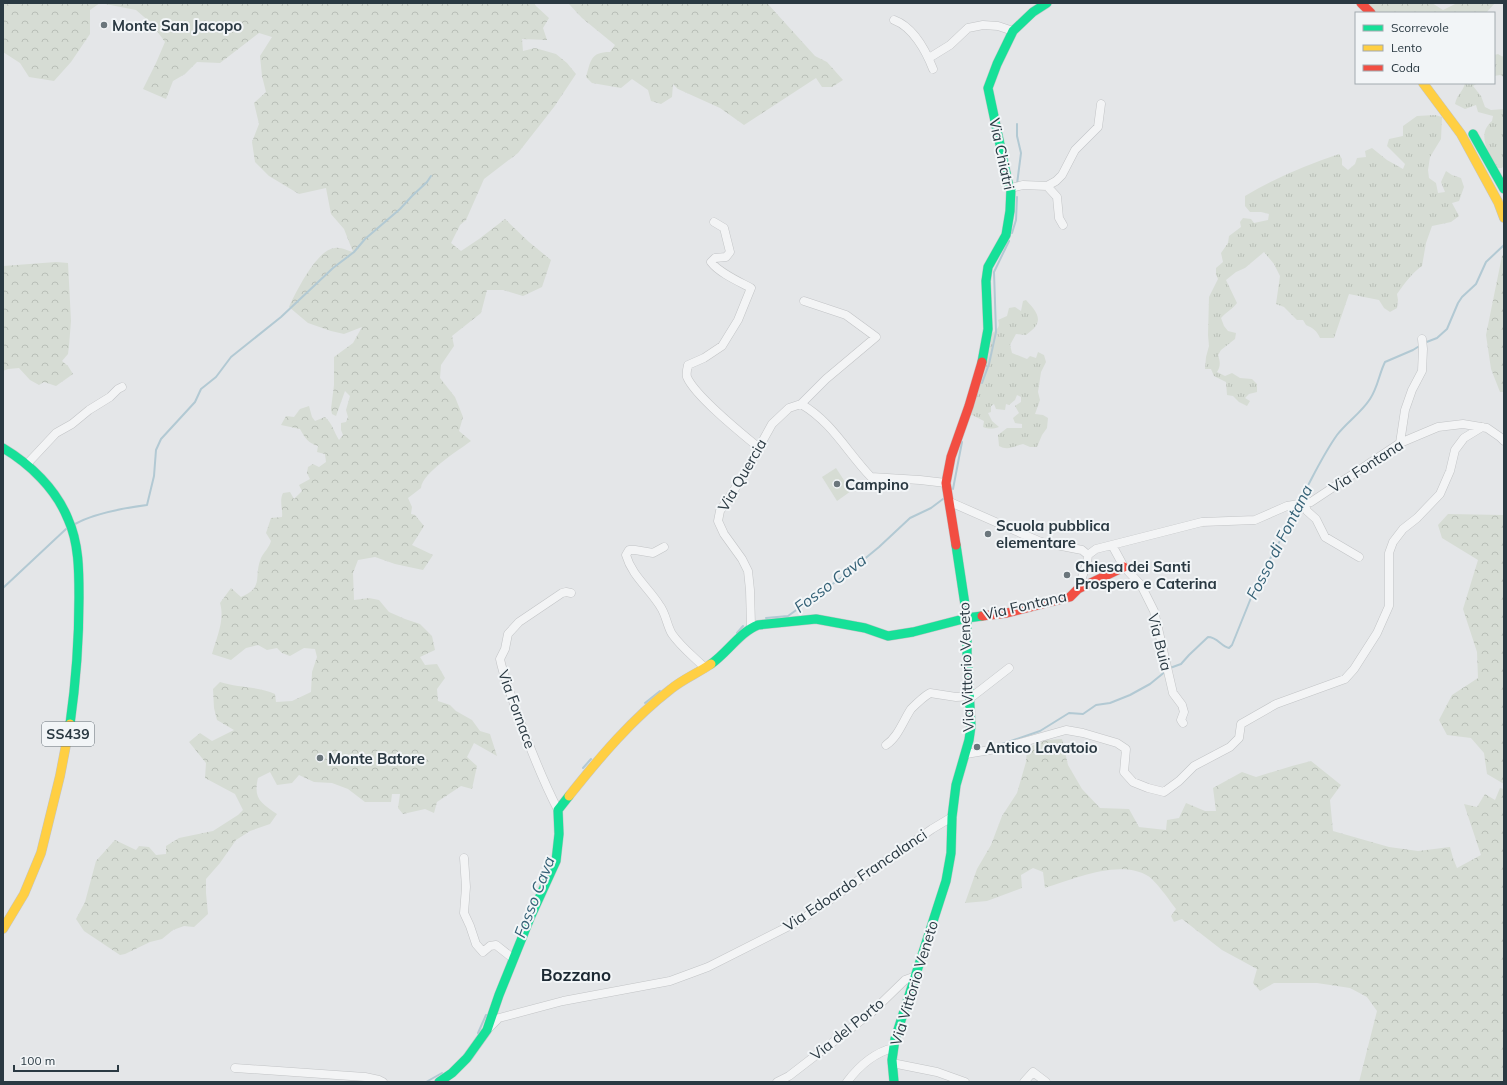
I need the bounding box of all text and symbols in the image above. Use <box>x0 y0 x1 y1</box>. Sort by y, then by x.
legend <box>1355 12 1495 84</box>
place label: Monte San Jacopo <box>112 16 242 35</box>
marker: Monte San Jacopo <box>99 20 109 30</box>
text: Scorrevole <box>1391 20 1449 35</box>
text: Lento <box>1391 40 1422 55</box>
text: Coda <box>1391 60 1420 75</box>
street label: Via Chiatri <box>985 116 1019 192</box>
street label: Via Quercia <box>714 435 770 515</box>
street label: Via Fontana <box>1325 435 1407 497</box>
place label: Campino <box>845 475 909 494</box>
marker: Campino <box>832 479 842 489</box>
water label: Fosso di Fontana <box>1241 481 1317 603</box>
place label: Scuola pubblica elementare <box>996 516 1110 552</box>
marker: Scuola pubblica elementare <box>983 529 993 539</box>
water label: Fosso Cava <box>790 549 870 617</box>
place label: Chiesa dei Santi Prospero e Caterina <box>1075 557 1217 593</box>
marker: Chiesa dei Santi Prospero e Caterina <box>1062 570 1072 580</box>
street label: Via Fontana <box>982 586 1068 624</box>
street label: Via Vittorio Veneto <box>954 602 978 732</box>
street label: Via Buia <box>1144 611 1176 673</box>
street label: Via Fornace <box>494 667 540 751</box>
road number: SS439 <box>42 722 94 746</box>
place label: Antico Lavatoio <box>985 738 1098 757</box>
marker: Antico Lavatoio <box>972 742 982 752</box>
place label: Monte Batore <box>328 749 425 768</box>
marker: Monte Batore <box>315 753 325 763</box>
street label: Via Edoardo Francalanci <box>780 825 930 935</box>
water label: Fosso Cava <box>509 853 559 940</box>
street label: Via Vittorio Veneto <box>886 918 942 1048</box>
district label: Bozzano <box>541 964 611 985</box>
street label: Via del Porto <box>806 994 888 1064</box>
scale bar <box>14 1047 118 1073</box>
text: 100 m <box>20 1053 55 1068</box>

